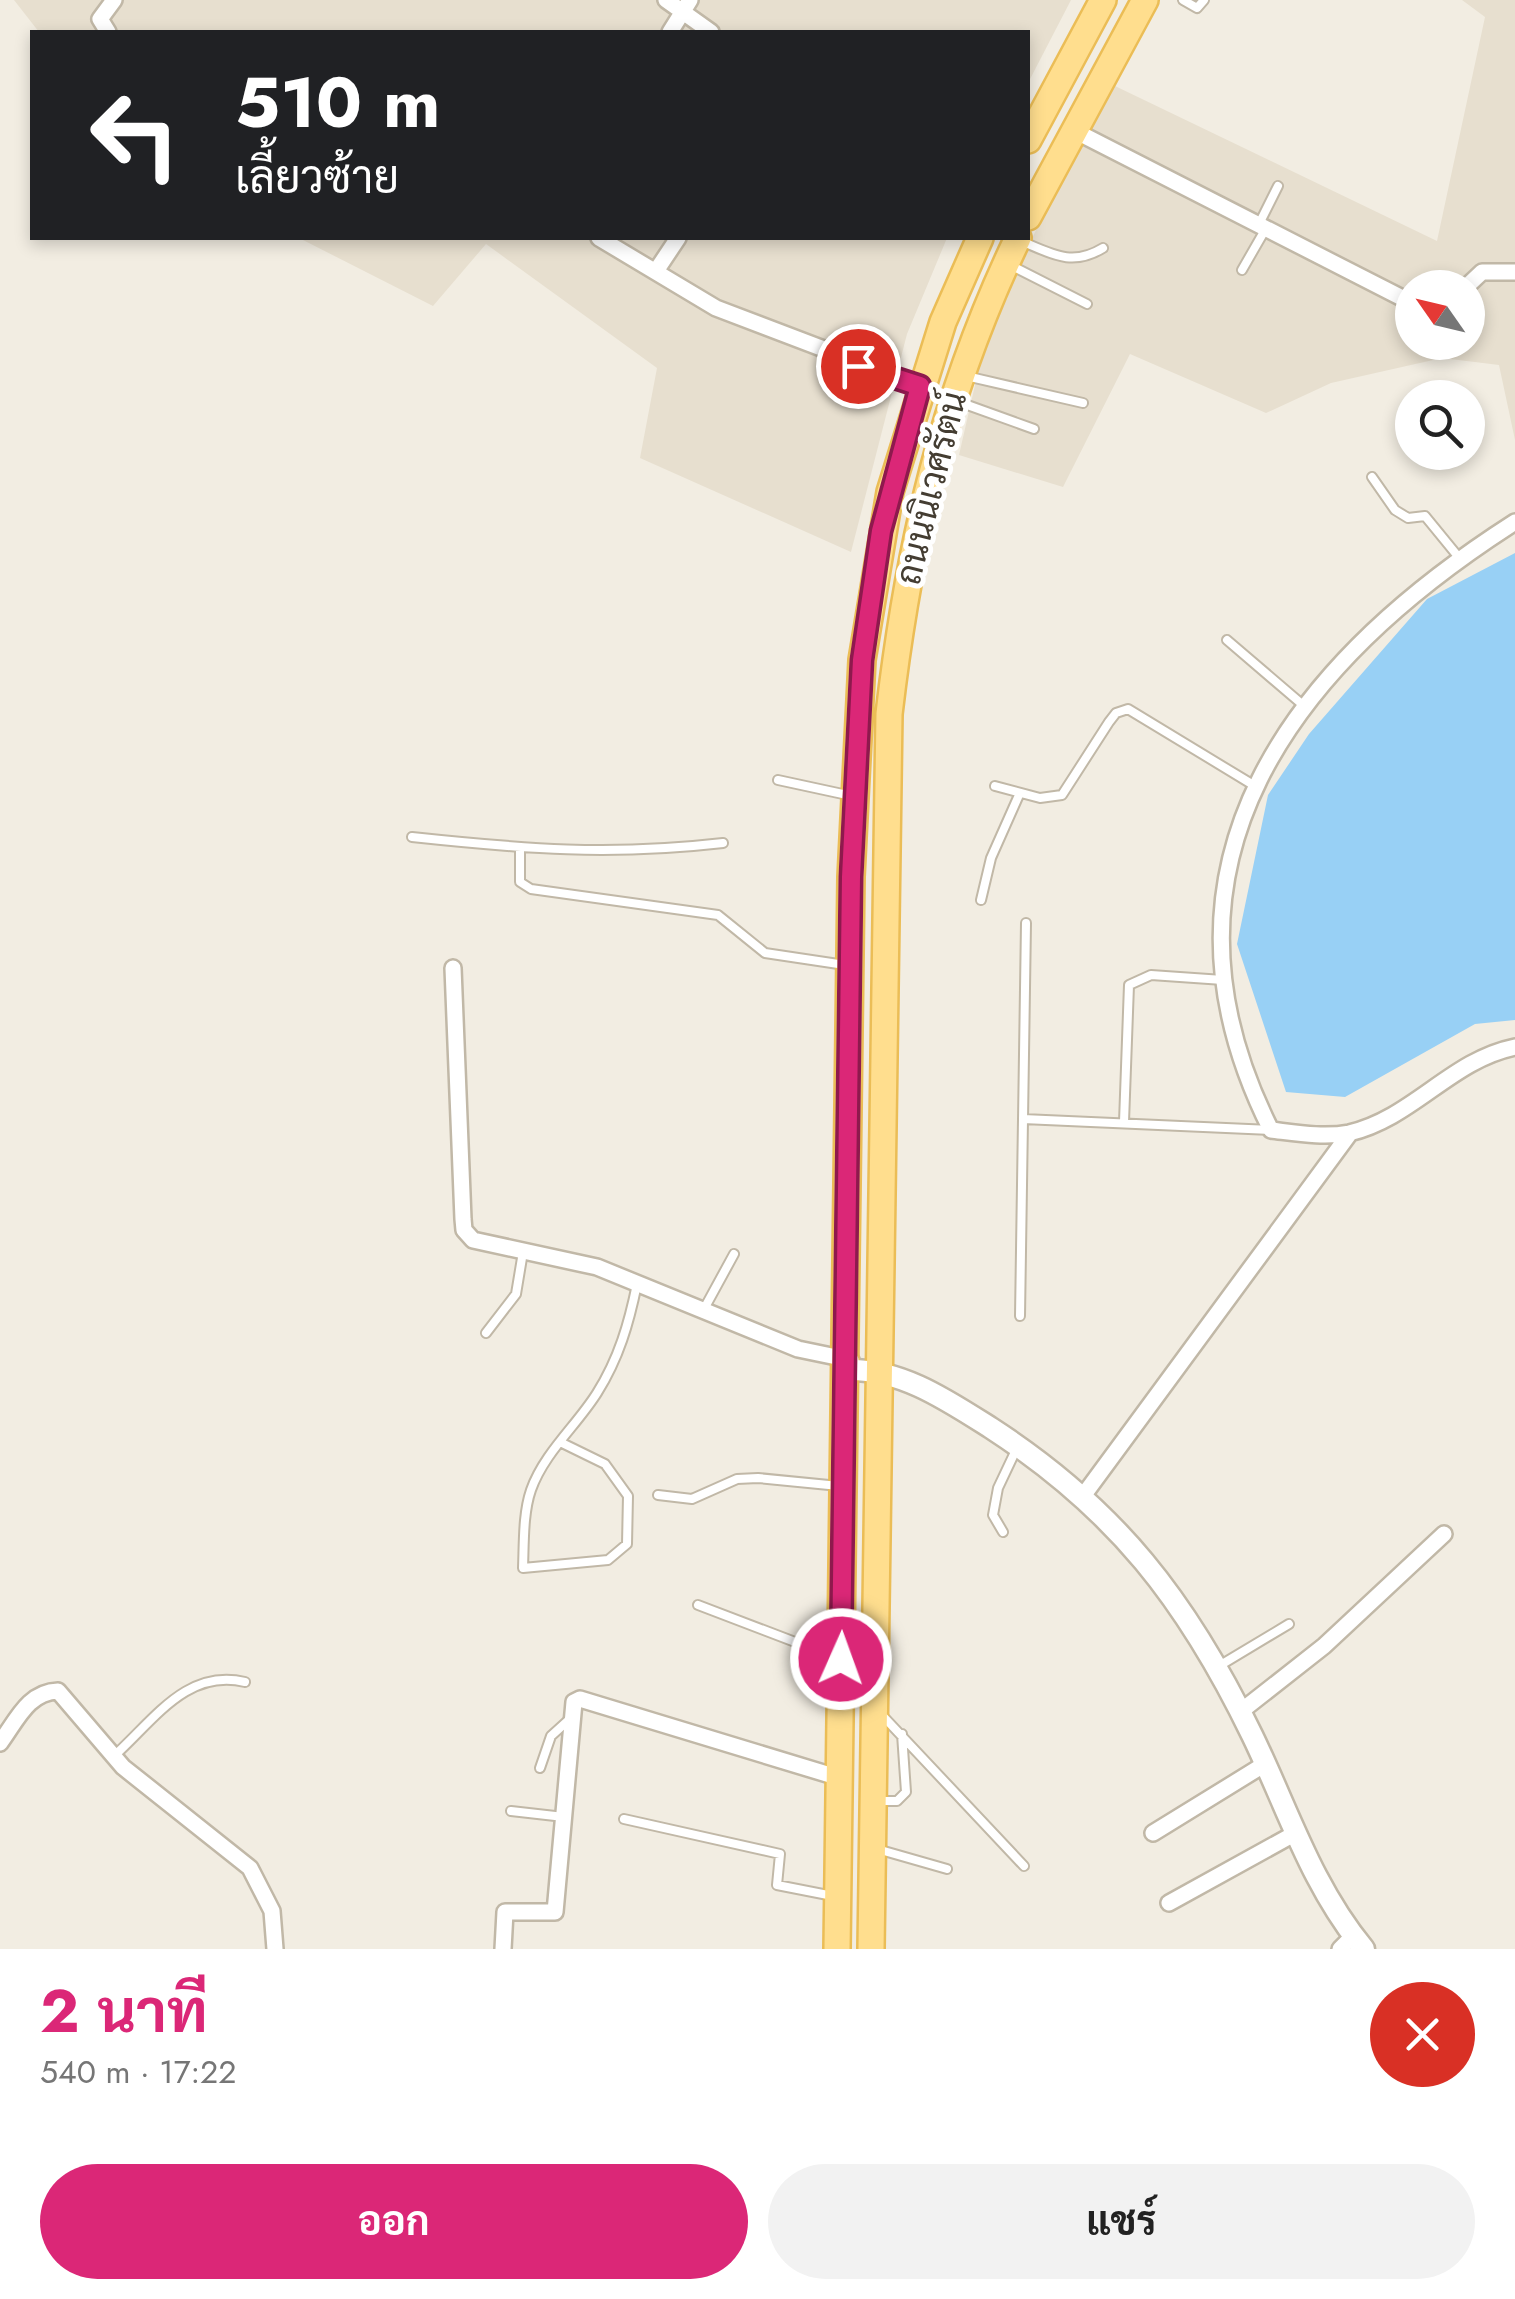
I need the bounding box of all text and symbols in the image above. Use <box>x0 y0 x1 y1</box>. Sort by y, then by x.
text: 510 m <box>235 52 441 153</box>
icon: left <box>70 70 200 200</box>
text: เลี้ยวซ้าย <box>235 145 399 210</box>
north arrow <box>1395 270 1485 360</box>
map controls <box>1395 270 1485 470</box>
pin <box>816 324 901 409</box>
icon: arrive <box>831 339 886 394</box>
button: search <box>1395 380 1485 470</box>
street label: ถนนนิเวศรัตน์ <box>883 386 979 590</box>
position arrow <box>789 1607 893 1711</box>
text: 2 นาที <box>40 1968 208 2055</box>
button: close <box>1370 1982 1475 2087</box>
text: 540 m · 17:22 <box>40 2049 236 2095</box>
button: ออก <box>40 2164 748 2279</box>
button: แชร์ <box>768 2164 1475 2279</box>

